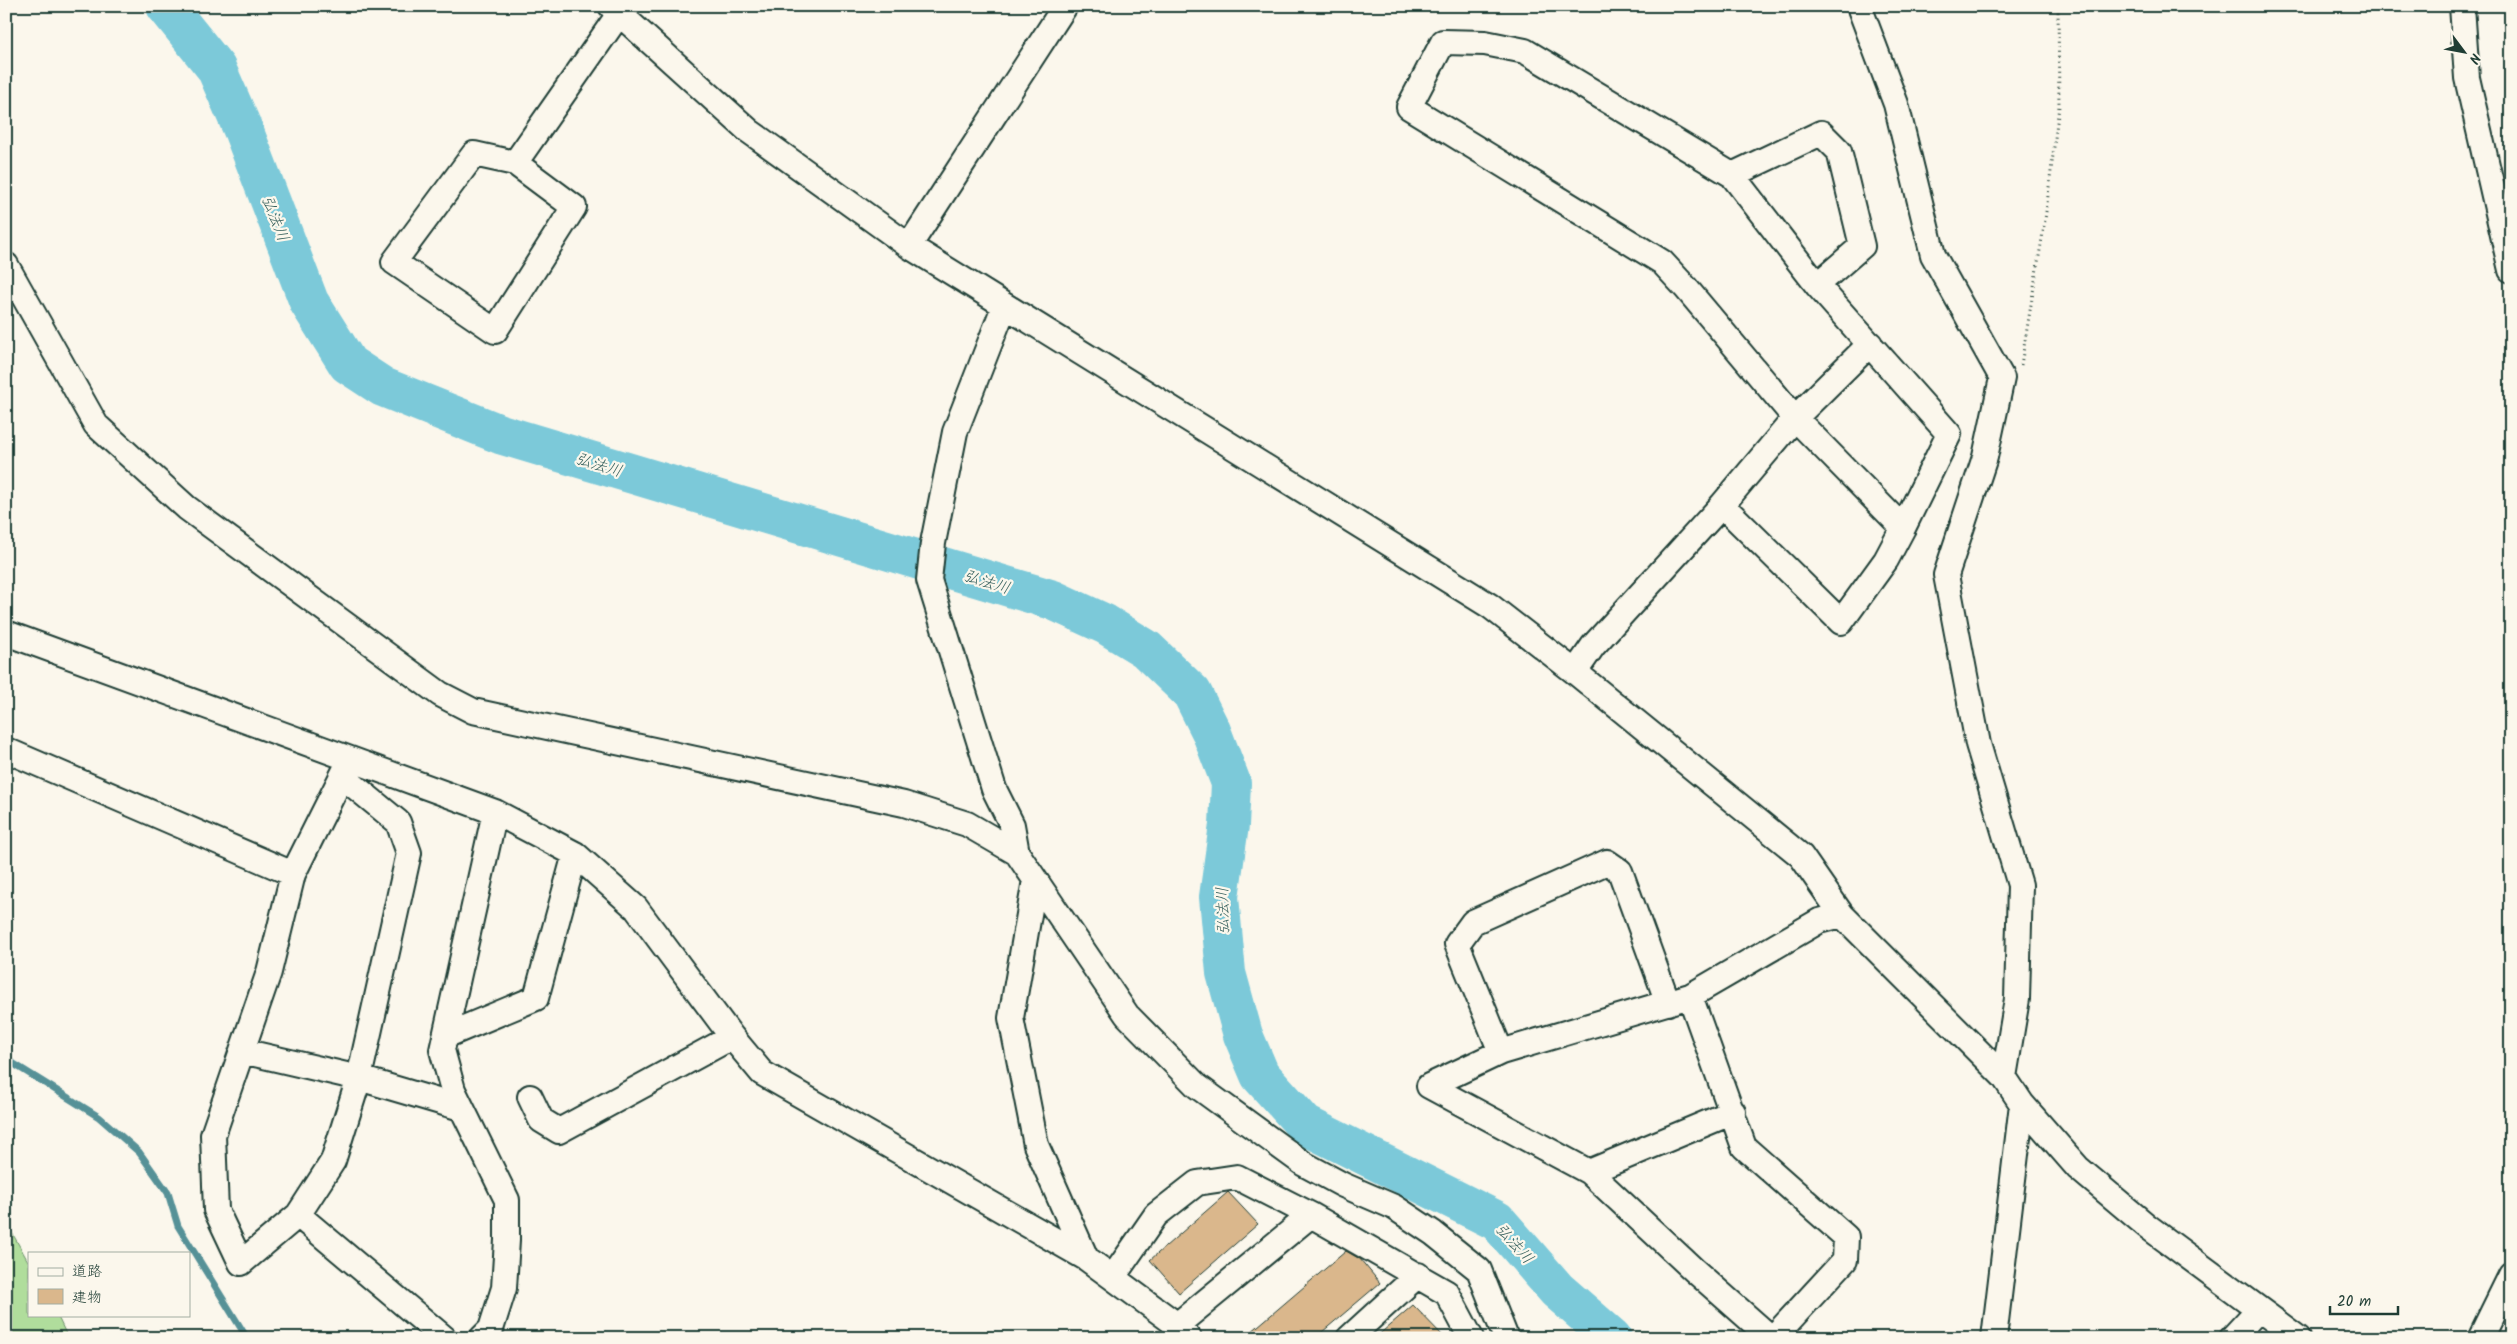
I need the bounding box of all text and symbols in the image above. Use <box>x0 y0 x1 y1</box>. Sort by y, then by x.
north arrow <box>2440 28 2490 78</box>
text: N <box>2462 49 2486 68</box>
water label: 弘法川 <box>254 192 295 246</box>
water label: 弘法川 <box>572 446 625 484</box>
water label: 弘法川 <box>960 563 1013 601</box>
water label: 弘法川 <box>1210 887 1237 935</box>
water label: 弘法川 <box>1489 1218 1539 1270</box>
legend <box>28 1252 190 1316</box>
text: 道路 <box>72 1260 102 1284</box>
scale bar <box>2330 1284 2397 1316</box>
text: 建物 <box>72 1286 102 1310</box>
text: 20 m <box>2337 1290 2371 1314</box>

